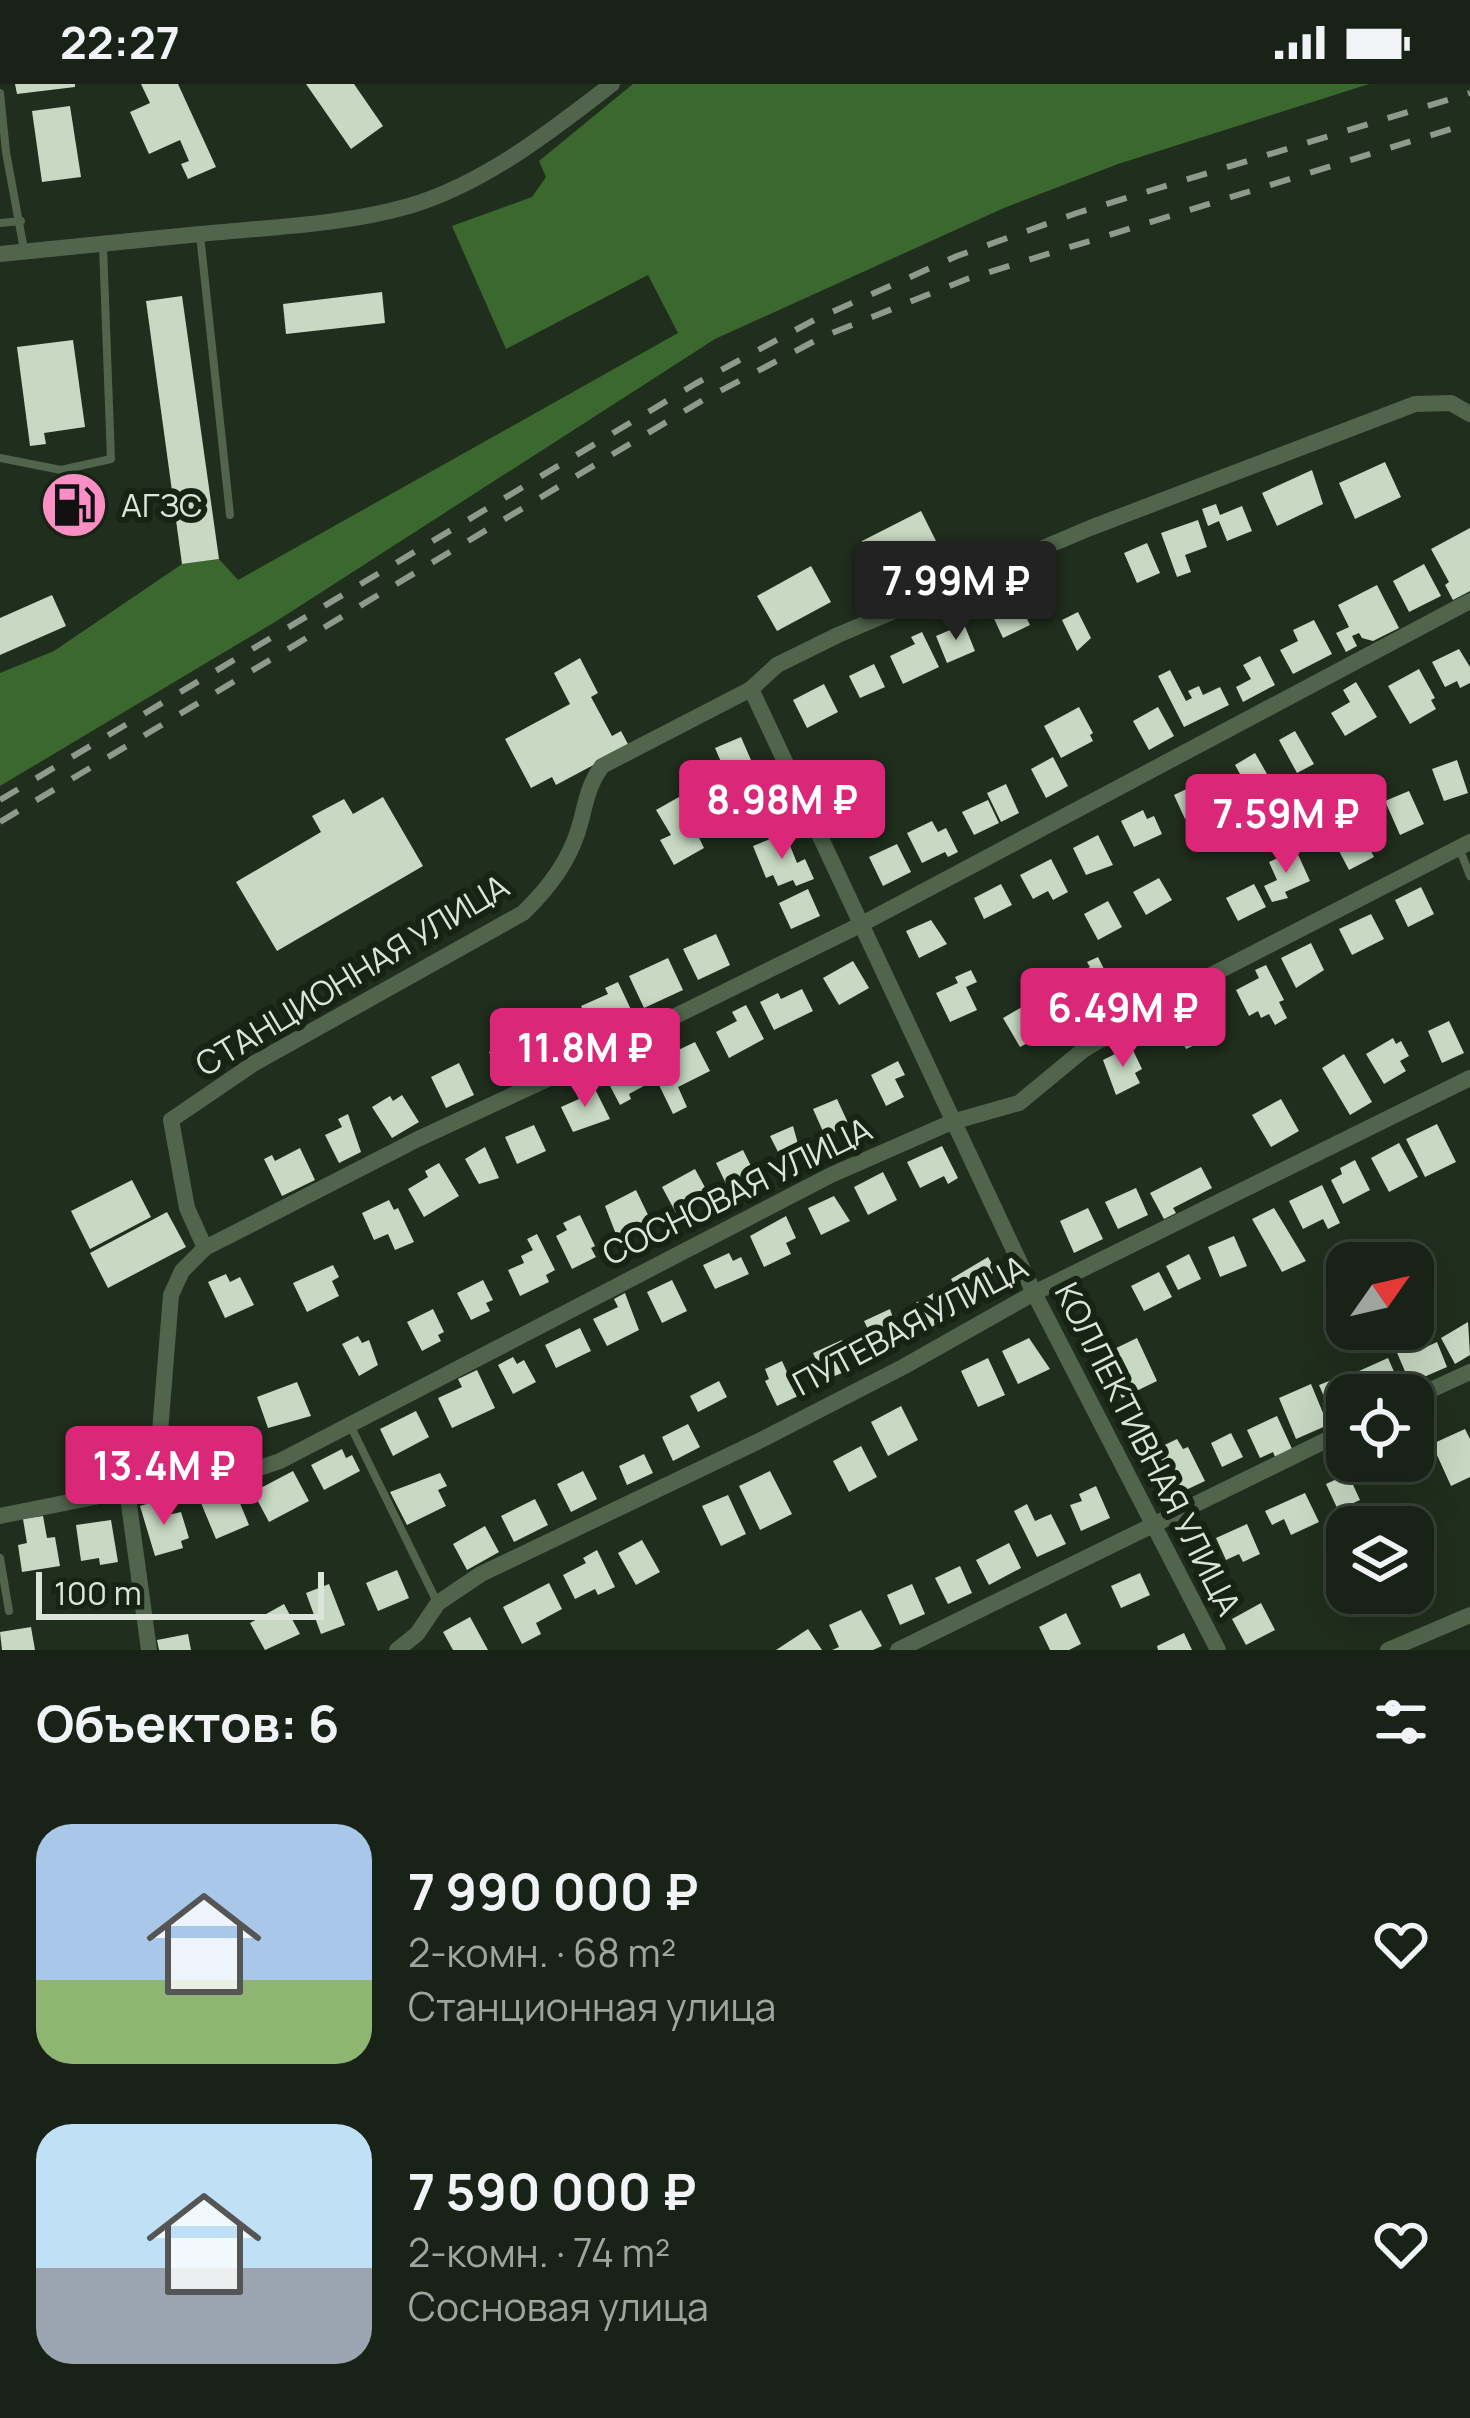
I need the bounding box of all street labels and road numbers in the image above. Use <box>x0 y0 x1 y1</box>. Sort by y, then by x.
street label: СТАНЦИОННАЯ УЛИЦА <box>187 863 517 1086</box>
street label: СОСНОВАЯ УЛИЦА <box>595 1106 879 1275</box>
street label: ПУТЕВАЯ УЛИЦА <box>784 1244 1035 1405</box>
street label: КОЛЛЕКТИВНАЯ УЛИЦА <box>1045 1275 1252 1623</box>

